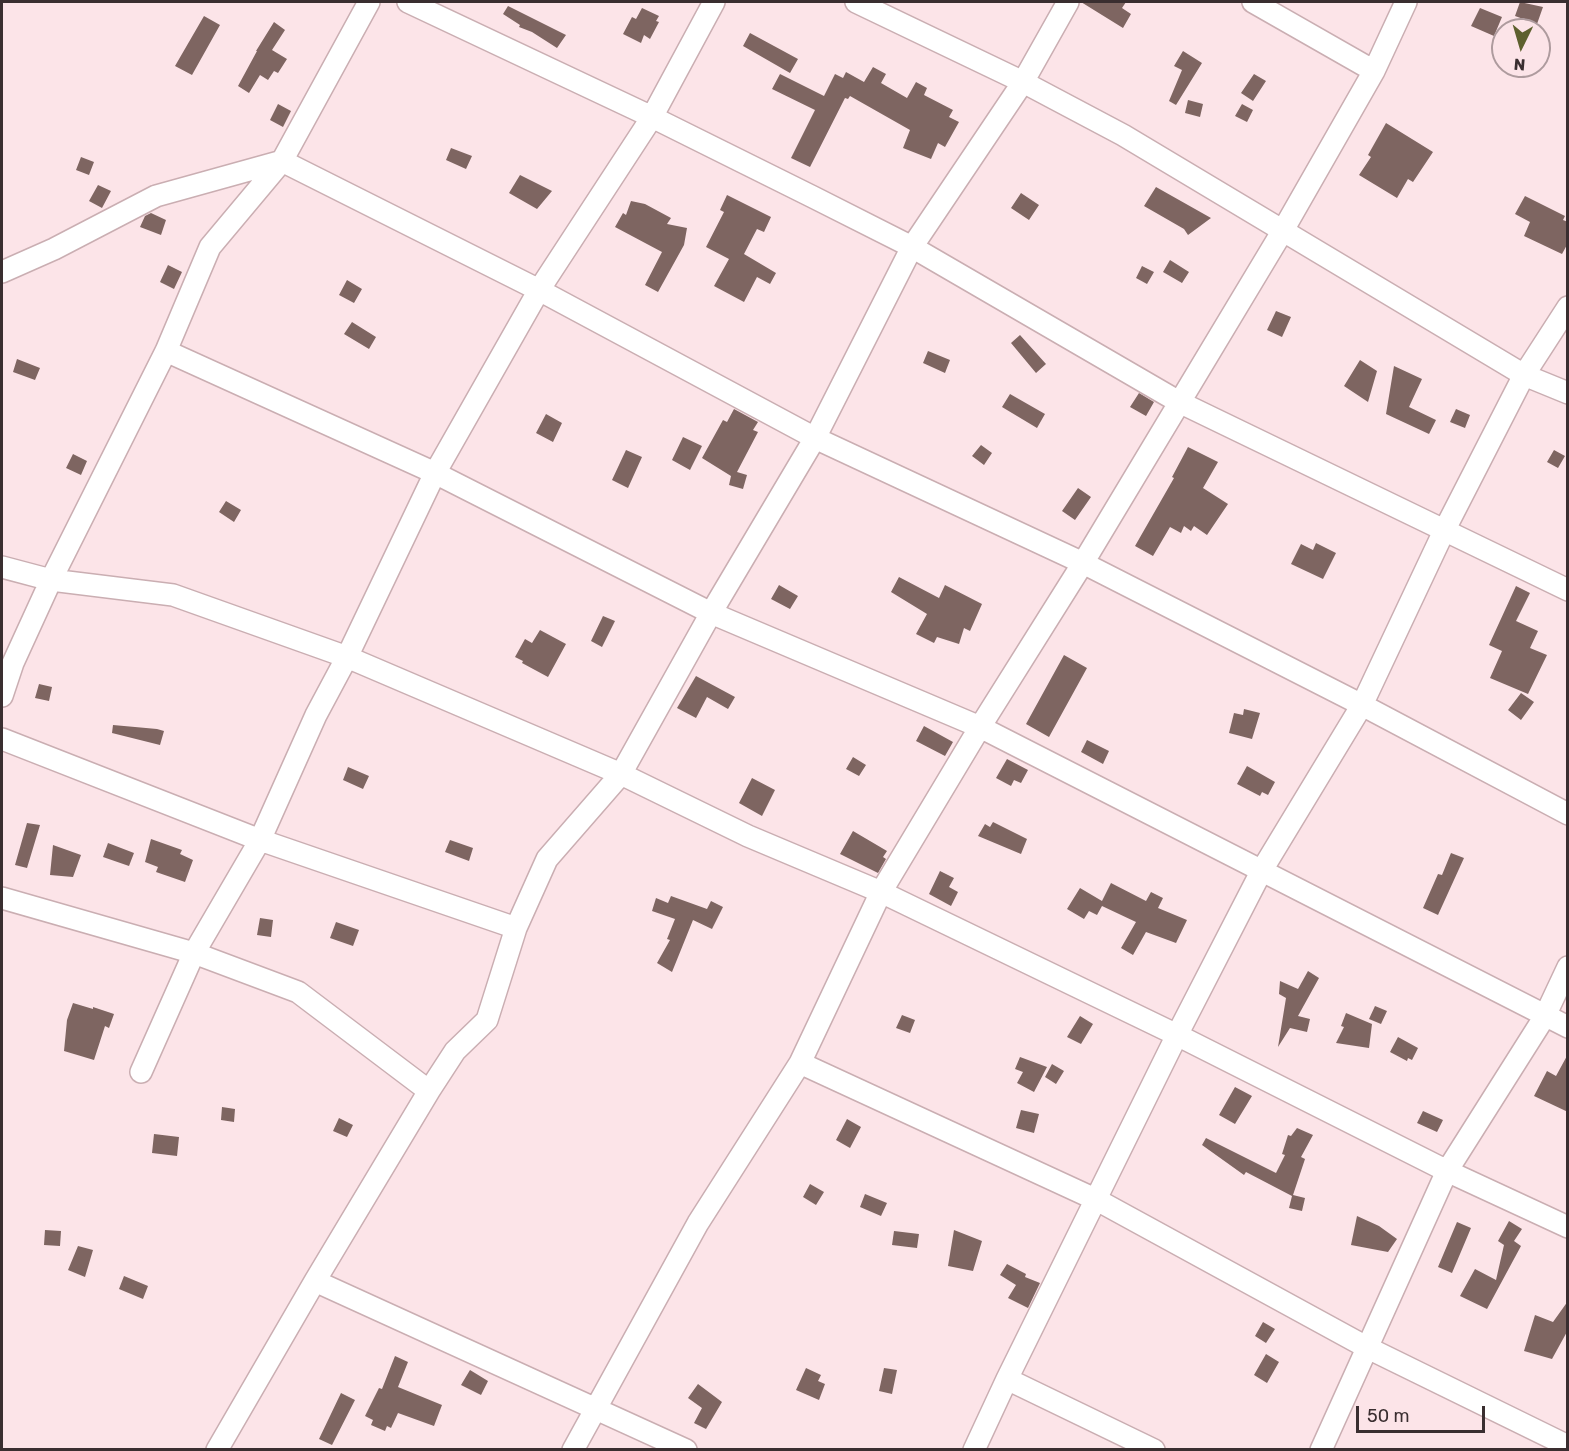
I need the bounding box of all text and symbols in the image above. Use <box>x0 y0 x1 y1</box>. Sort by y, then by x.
north arrow <box>1491 18 1551 78</box>
text: N <box>1513 54 1526 74</box>
scale bar <box>1359 1394 1488 1432</box>
text: 50 m <box>1367 1405 1410 1427</box>

